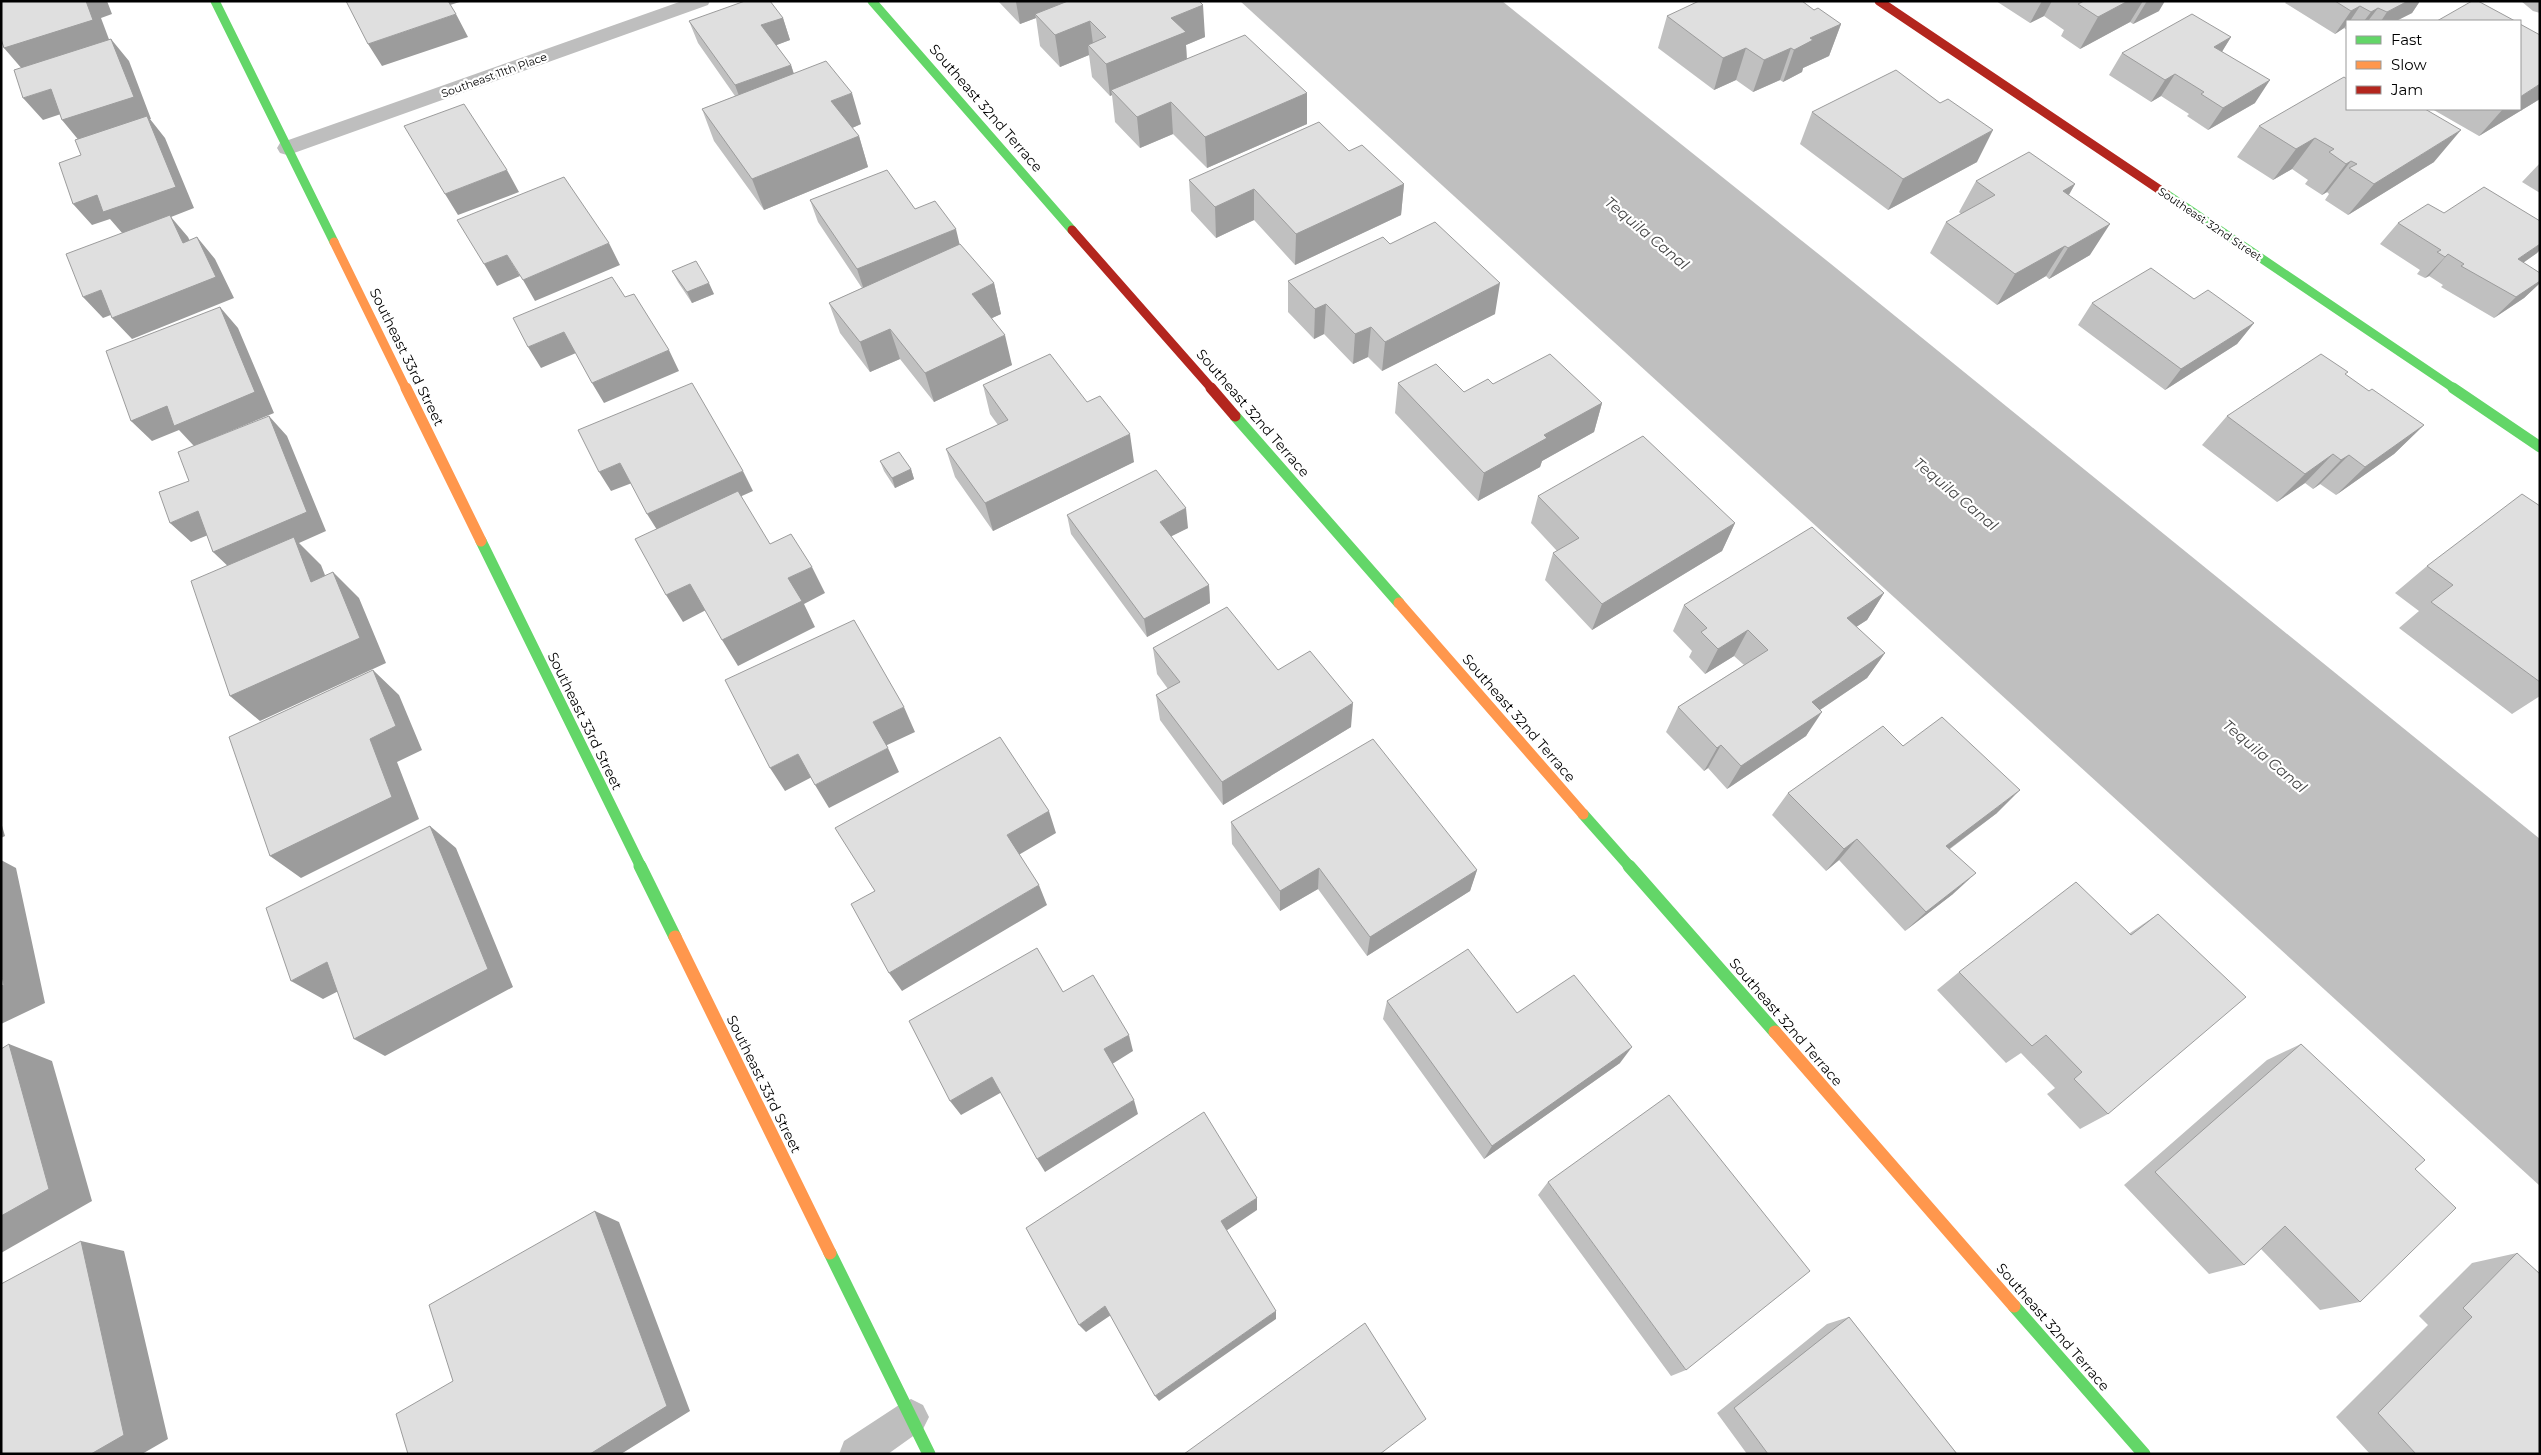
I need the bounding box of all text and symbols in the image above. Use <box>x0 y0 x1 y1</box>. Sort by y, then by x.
legend <box>2346 20 2521 110</box>
text: Fast <box>2391 30 2422 49</box>
street label: Southeast 32nd Terrace <box>925 40 1047 176</box>
street label: Southeast 11th Place <box>439 49 549 101</box>
text: Slow <box>2391 55 2427 74</box>
text: Jam <box>2390 80 2423 99</box>
street label: Southeast 32nd Street <box>2155 184 2265 264</box>
water label: Tequila Canal <box>1601 192 1693 274</box>
street label: Southeast 33rd Street <box>366 285 448 429</box>
street label: Southeast 32nd Terrace <box>1192 345 1314 481</box>
water label: Tequila Canal <box>1910 453 2002 535</box>
street label: Southeast 33rd Street <box>544 649 626 793</box>
street label: Southeast 32nd Terrace <box>1458 650 1580 786</box>
water label: Tequila Canal <box>2219 715 2311 797</box>
street label: Southeast 32nd Terrace <box>1725 954 1847 1090</box>
street label: Southeast 33rd Street <box>723 1012 805 1156</box>
street label: Southeast 32nd Terrace <box>1992 1259 2114 1395</box>

